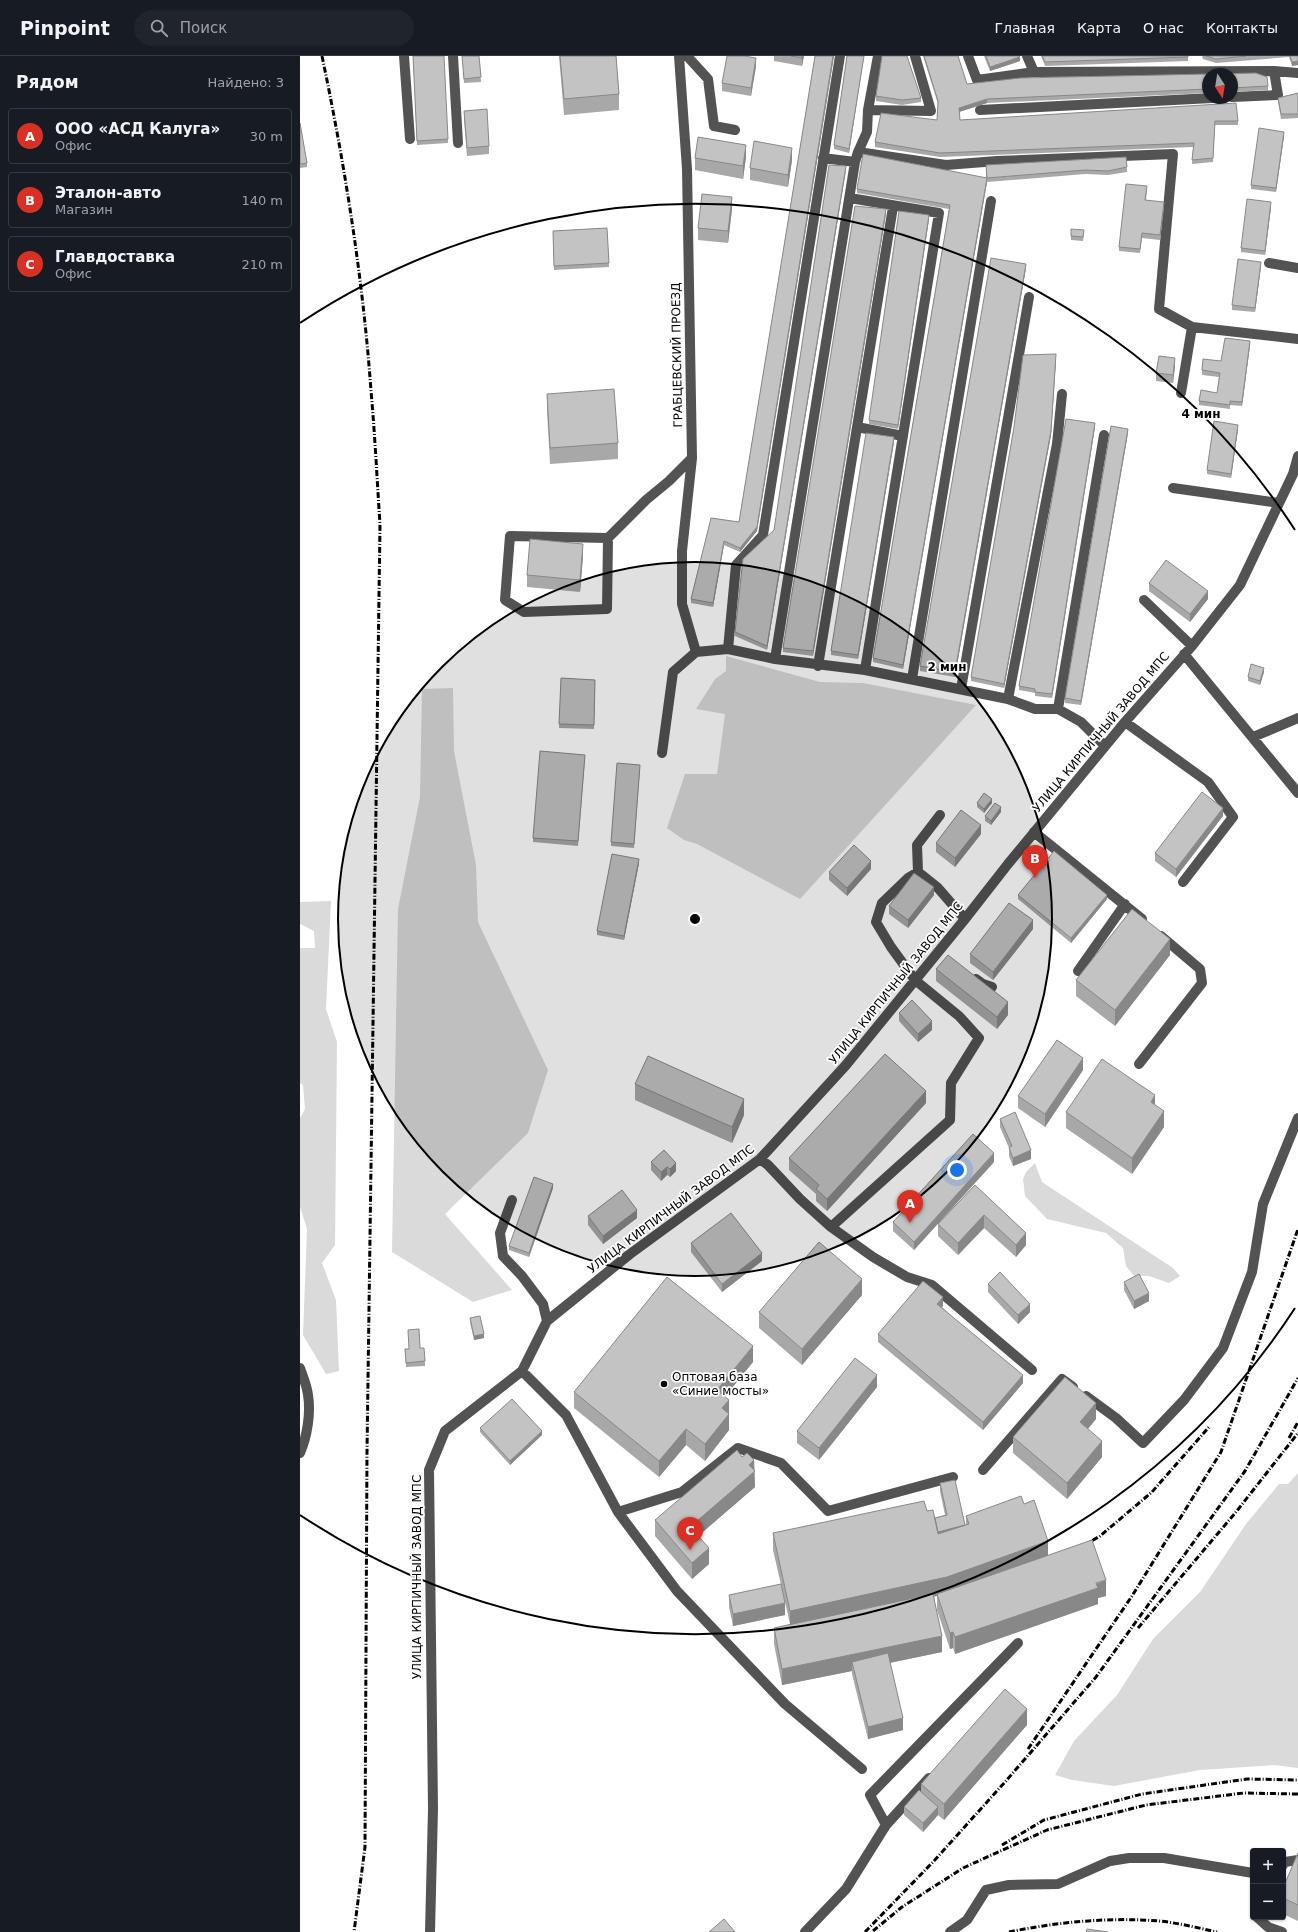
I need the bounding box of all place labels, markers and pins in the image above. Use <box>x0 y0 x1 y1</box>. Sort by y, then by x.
pin: B <box>1022 845 1048 878</box>
centre of rings <box>688 912 702 926</box>
pin: A <box>897 1190 923 1223</box>
place label: Оптовая база «Синие мосты» <box>672 1370 769 1398</box>
marker: Оптовая база «Синие мосты» <box>659 1379 669 1389</box>
pin: C <box>677 1517 703 1550</box>

